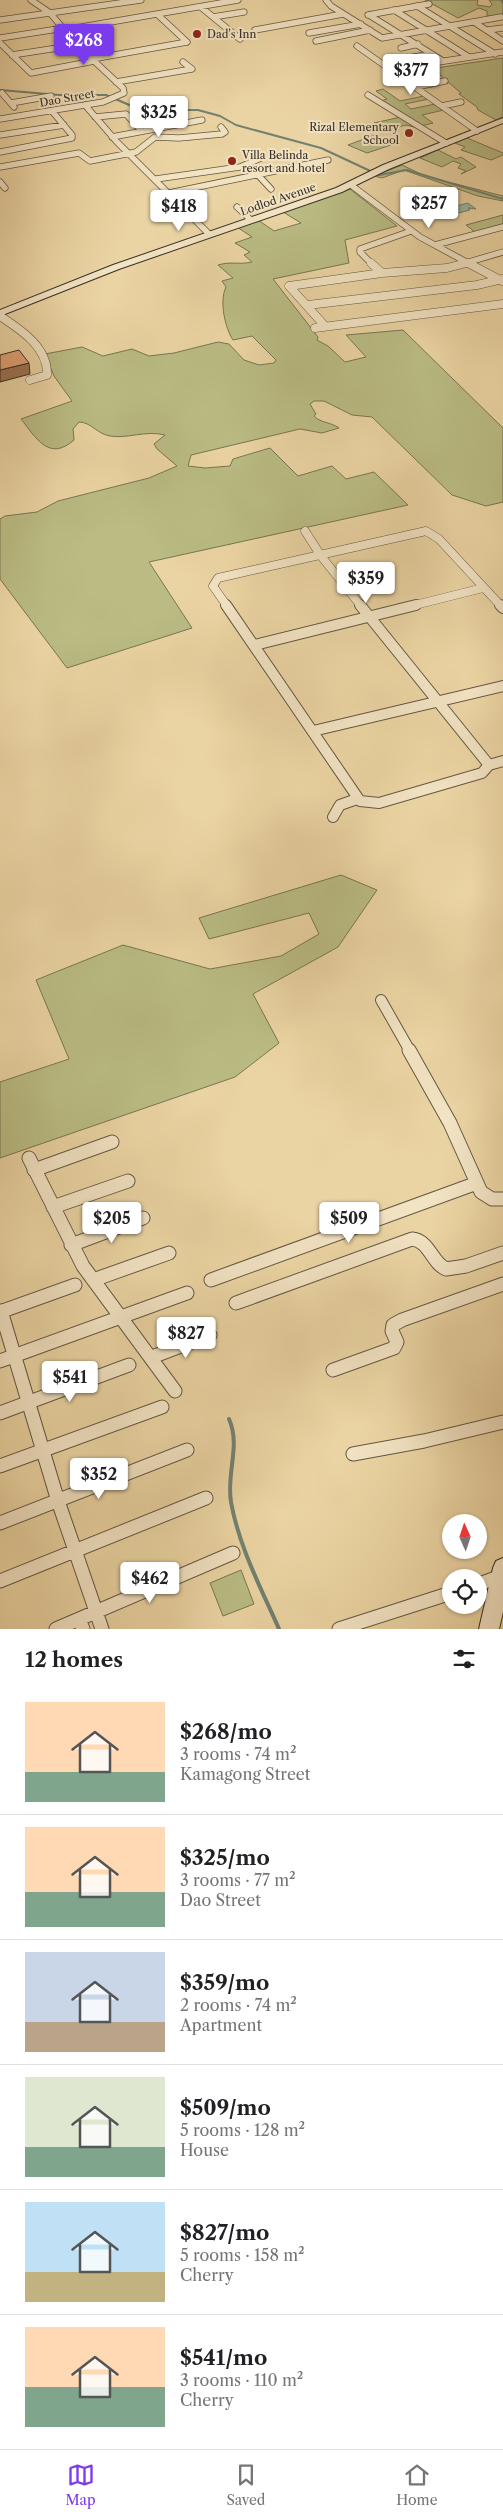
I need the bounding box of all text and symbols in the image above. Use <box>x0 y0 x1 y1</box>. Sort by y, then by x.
pin: $268 <box>54 23 114 66</box>
place label: Dad's Inn <box>207 27 256 41</box>
marker: Dad's Inn <box>191 28 203 40</box>
text: $268 <box>65 30 103 50</box>
pin: $377 <box>381 54 441 96</box>
text: $377 <box>394 60 428 80</box>
street label: Dao Street <box>38 86 96 110</box>
pin: $325 <box>129 96 189 138</box>
text: $325 <box>141 102 177 122</box>
place label: Rizal Elementary School <box>309 120 400 147</box>
marker: Rizal Elementary School <box>403 127 415 139</box>
place label: Villa Belinda resort and hotel <box>241 148 326 175</box>
marker: Villa Belinda resort and hotel <box>226 155 238 167</box>
street label: Lodlod Avenue <box>238 180 318 218</box>
pin: $257 <box>399 186 459 229</box>
pin: $418 <box>149 190 209 232</box>
text: $257 <box>411 193 447 213</box>
text: $418 <box>161 196 197 216</box>
pin: $359 <box>336 562 396 604</box>
text: $359 <box>348 568 384 588</box>
pin: $205 <box>82 1202 142 1244</box>
pin: $509 <box>319 1202 379 1244</box>
text: $205 <box>93 1208 131 1228</box>
text: $509 <box>330 1208 368 1228</box>
pin: $827 <box>156 1316 216 1359</box>
text: $827 <box>168 1323 204 1343</box>
pin: $541 <box>40 1360 100 1403</box>
text: $541 <box>53 1367 87 1387</box>
pin: $352 <box>69 1458 129 1500</box>
text: $352 <box>81 1464 117 1484</box>
north arrow <box>442 1514 488 1559</box>
map controls <box>442 1514 487 1614</box>
pin: $462 <box>120 1562 180 1604</box>
text: $462 <box>131 1568 169 1588</box>
button: locate <box>442 1569 487 1614</box>
icon: filters <box>450 1645 478 1673</box>
text: 12 homes <box>25 1647 123 1672</box>
text: $268/mo <box>180 1719 272 1744</box>
icon: home <box>65 1722 125 1782</box>
text: 3 rooms · 74 m² <box>180 1744 296 1764</box>
text: Kamagong Street <box>180 1764 310 1784</box>
text: $325/mo <box>180 1845 270 1870</box>
icon: home <box>65 1847 125 1907</box>
text: 3 rooms · 77 m² <box>180 1870 296 1890</box>
text: Dao Street <box>180 1890 261 1910</box>
text: $359/mo <box>180 1970 269 1995</box>
icon: home <box>65 1972 125 2032</box>
text: 2 rooms · 74 m² <box>180 1995 297 2015</box>
text: Apartment <box>180 2015 262 2035</box>
text: $509/mo <box>180 2095 271 2120</box>
icon: home <box>65 2097 125 2157</box>
text: 5 rooms · 128 m² <box>180 2120 305 2140</box>
text: House <box>180 2140 229 2160</box>
text: $827/mo <box>180 2220 269 2245</box>
icon: home <box>65 2222 125 2282</box>
text: 5 rooms · 158 m² <box>180 2245 305 2265</box>
text: Cherry <box>180 2265 234 2285</box>
text: $541/mo <box>180 2345 267 2370</box>
icon: home <box>65 2347 125 2407</box>
text: 3 rooms · 110 m² <box>180 2370 303 2390</box>
text: Cherry <box>180 2390 234 2410</box>
tab: Map <box>65 2461 96 2509</box>
tab: Saved <box>227 2461 265 2509</box>
tab: Home <box>396 2461 437 2509</box>

